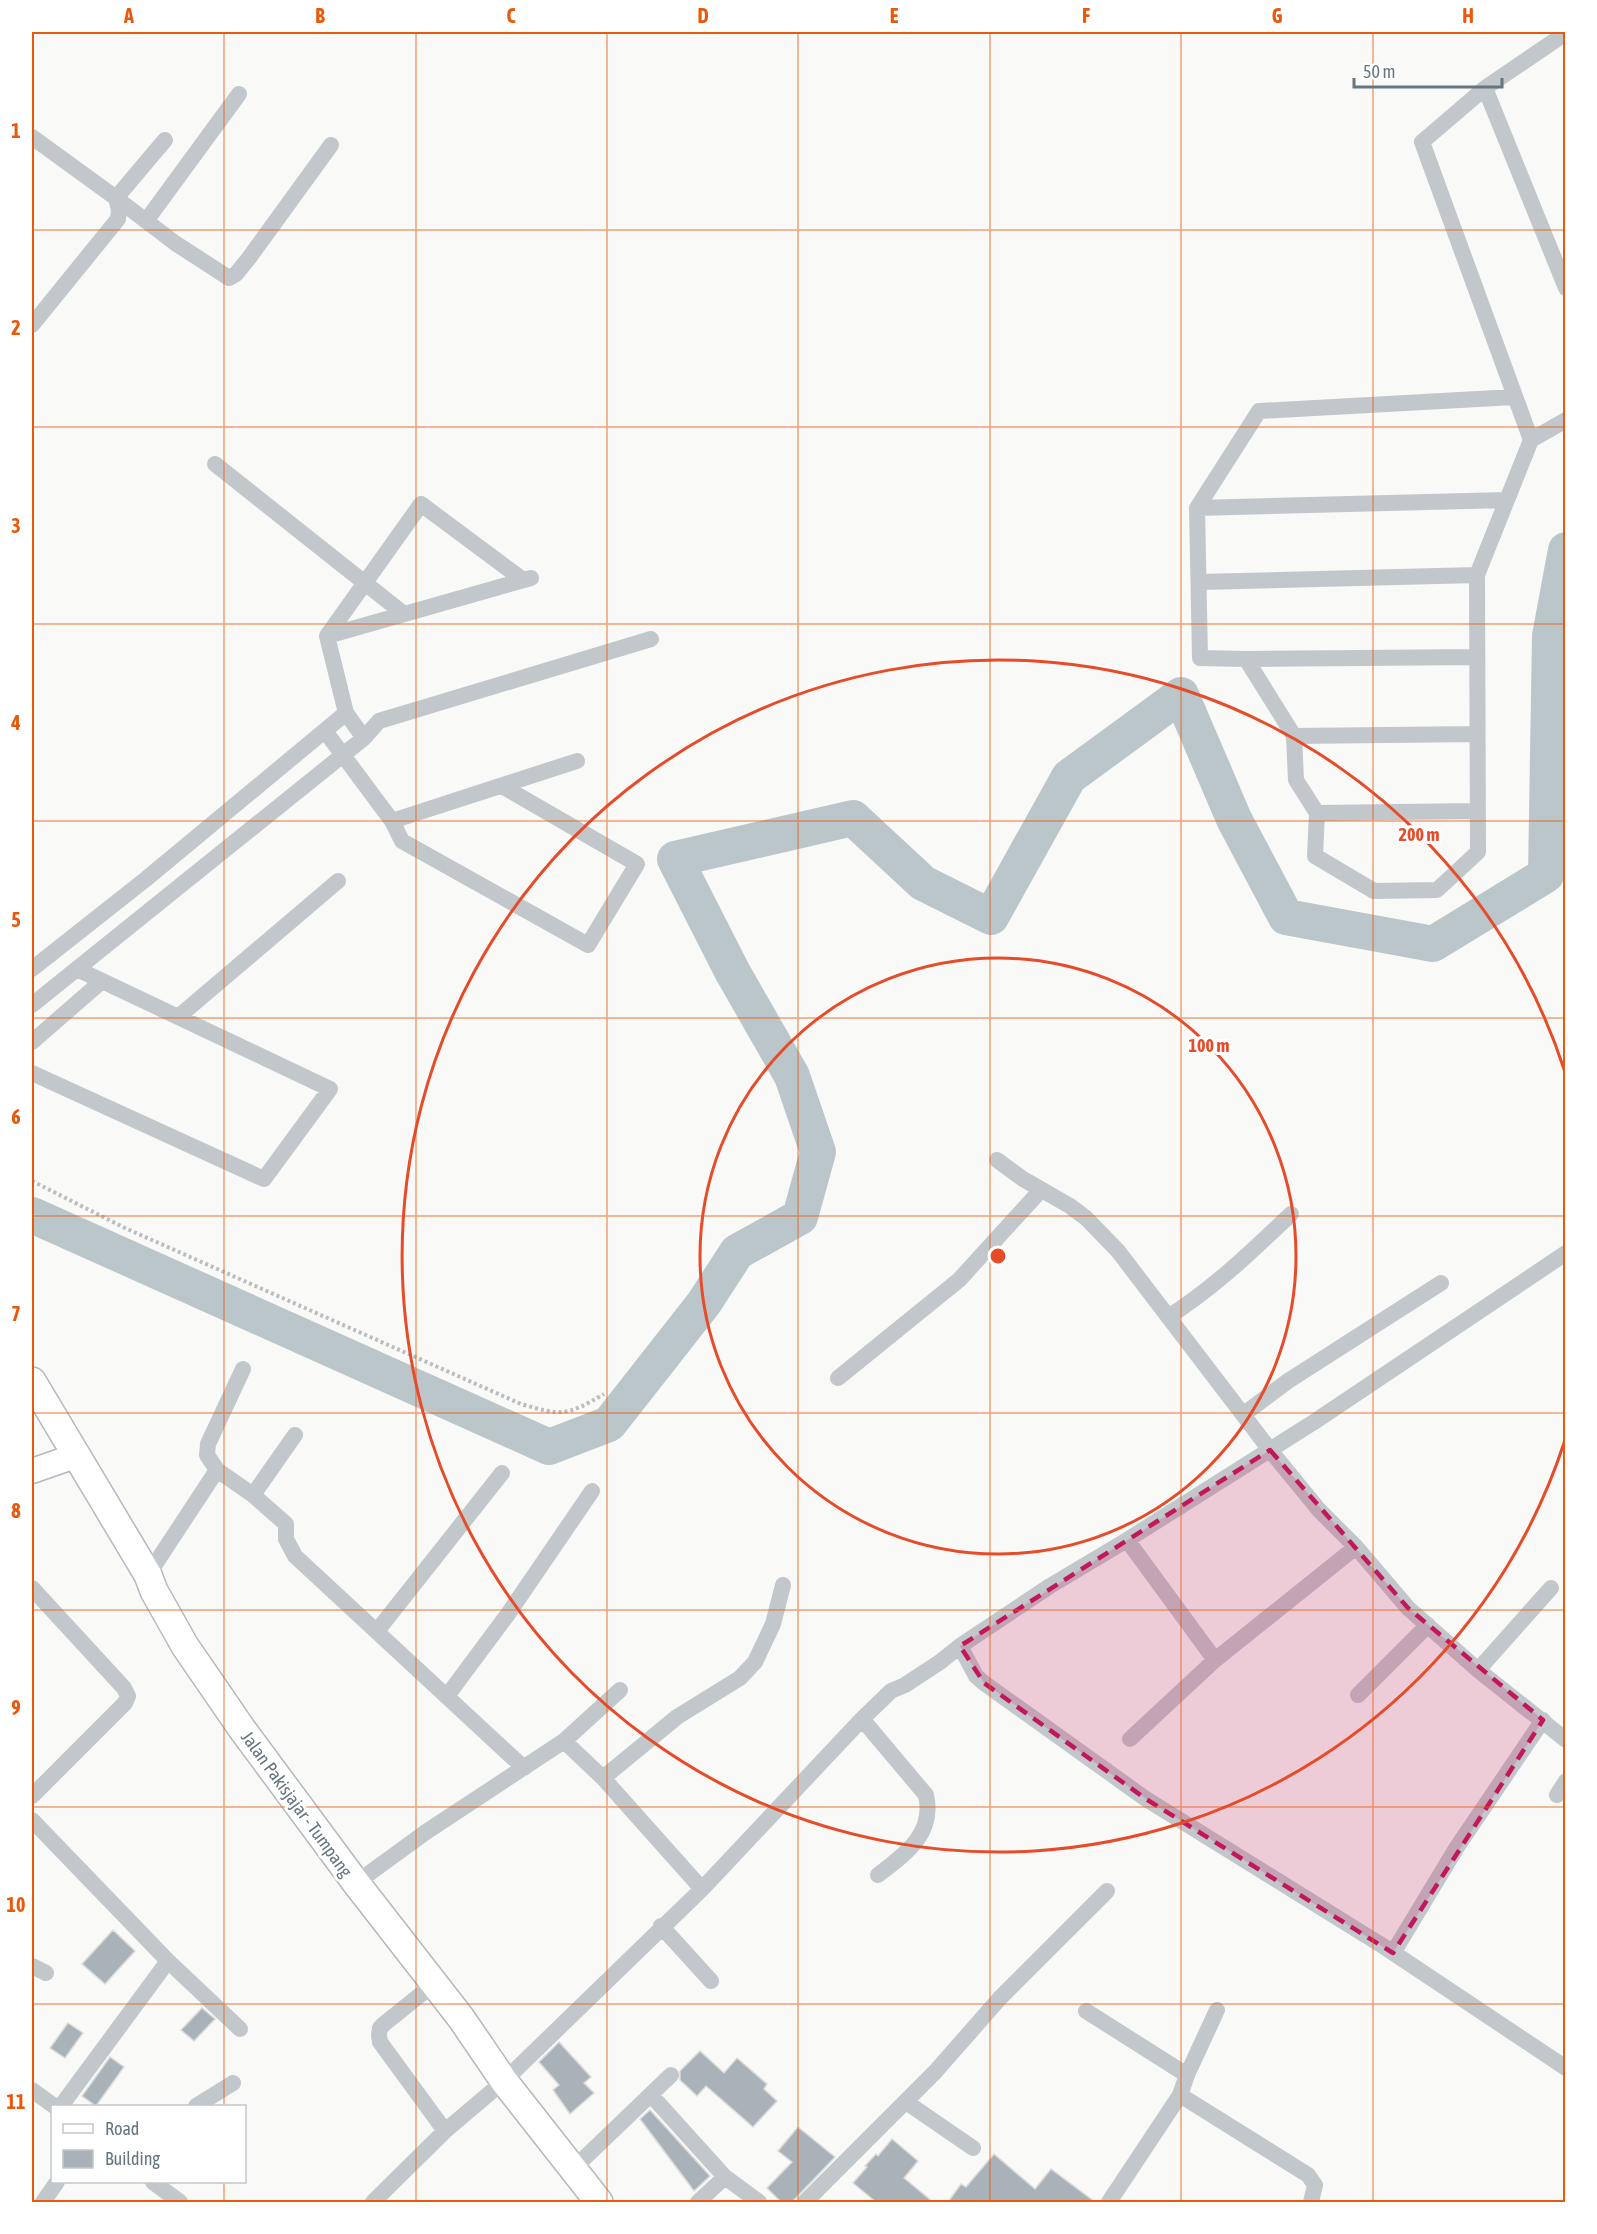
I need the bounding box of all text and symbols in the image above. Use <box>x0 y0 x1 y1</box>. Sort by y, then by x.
text: A <box>123 4 134 27</box>
text: B <box>315 4 325 27</box>
text: C <box>507 4 516 27</box>
text: D <box>697 4 709 27</box>
text: E <box>890 4 899 27</box>
text: F <box>1082 4 1090 27</box>
text: G <box>1272 4 1283 27</box>
text: H <box>1462 4 1474 27</box>
scale bar <box>1354 51 1502 89</box>
text: 50 m <box>1363 61 1395 82</box>
text: 1 <box>11 119 21 142</box>
text: 2 <box>11 316 21 339</box>
text: 3 <box>11 514 21 537</box>
text: 4 <box>10 711 21 734</box>
text: 200 m <box>1399 824 1439 845</box>
text: 5 <box>11 908 21 931</box>
text: 100 m <box>1189 1035 1229 1056</box>
text: 6 <box>11 1105 21 1128</box>
centre of rings <box>988 1246 1008 1266</box>
text: 7 <box>11 1302 21 1325</box>
text: 8 <box>11 1499 21 1522</box>
text: 9 <box>11 1696 21 1719</box>
street label: Jalan Pakisjajar - Tumpang <box>237 1727 357 1881</box>
text: 10 <box>7 1893 25 1916</box>
text: 11 <box>7 2090 25 2113</box>
legend <box>51 2105 246 2183</box>
text: Road <box>105 2118 139 2139</box>
text: Building <box>105 2148 160 2169</box>

